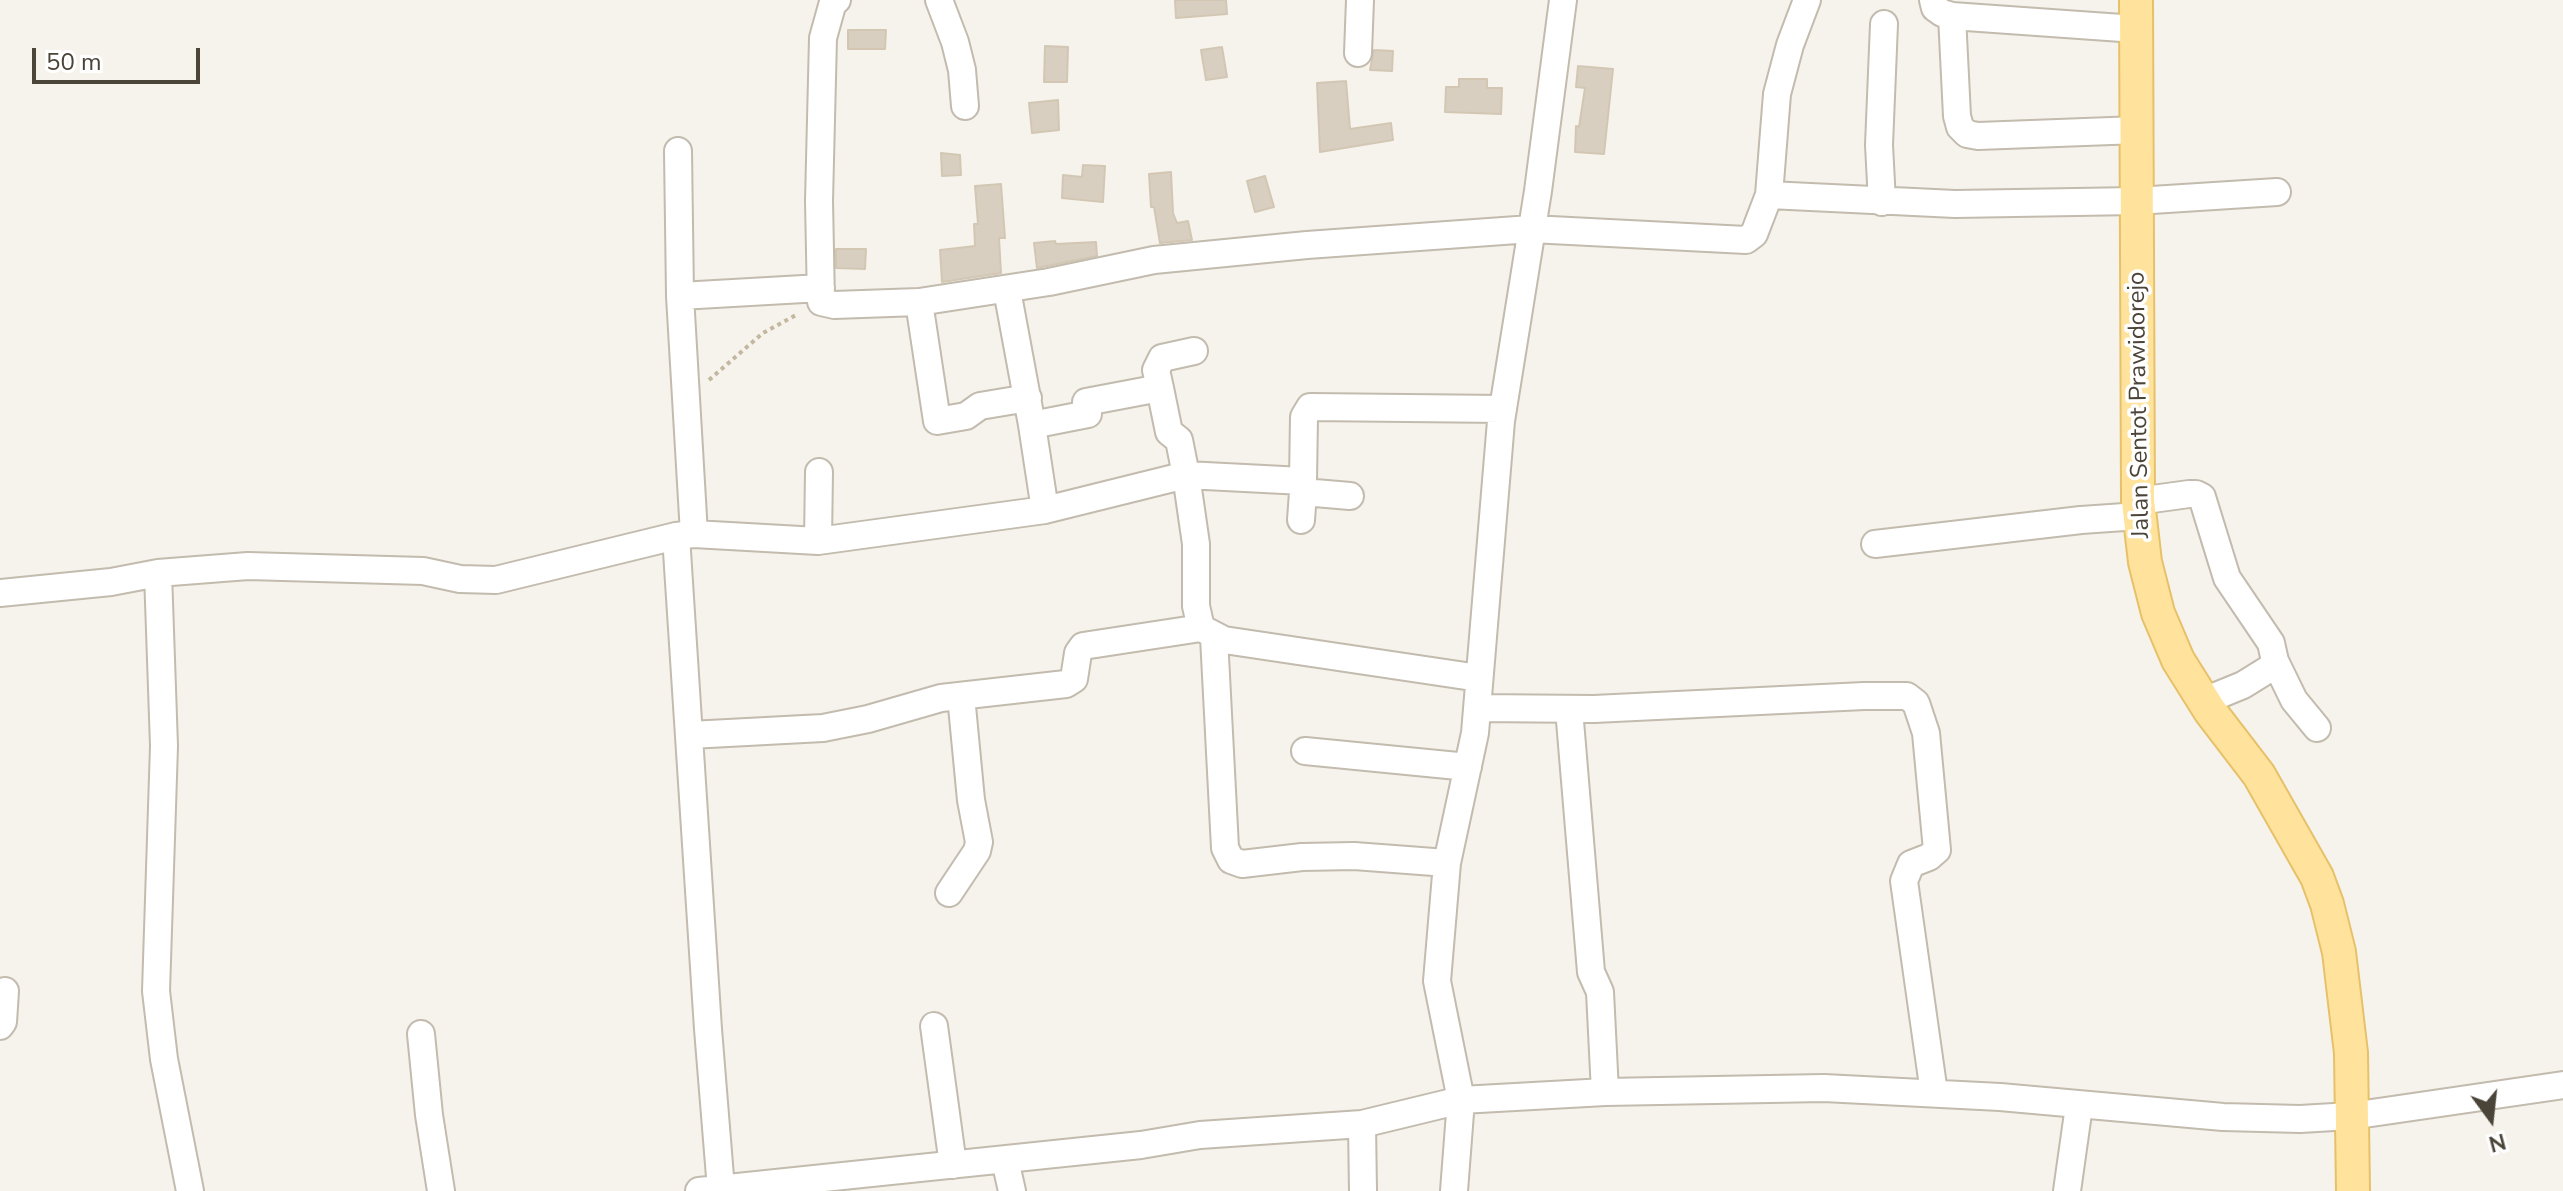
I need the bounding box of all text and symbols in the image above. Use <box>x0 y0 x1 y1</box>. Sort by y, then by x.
scale bar <box>36 32 204 82</box>
text: 50 m <box>46 46 102 78</box>
street label: Jalan Sentot Prawidorejo <box>2123 271 2157 539</box>
north arrow <box>2451 1079 2531 1159</box>
text: N <box>2485 1126 2509 1159</box>

